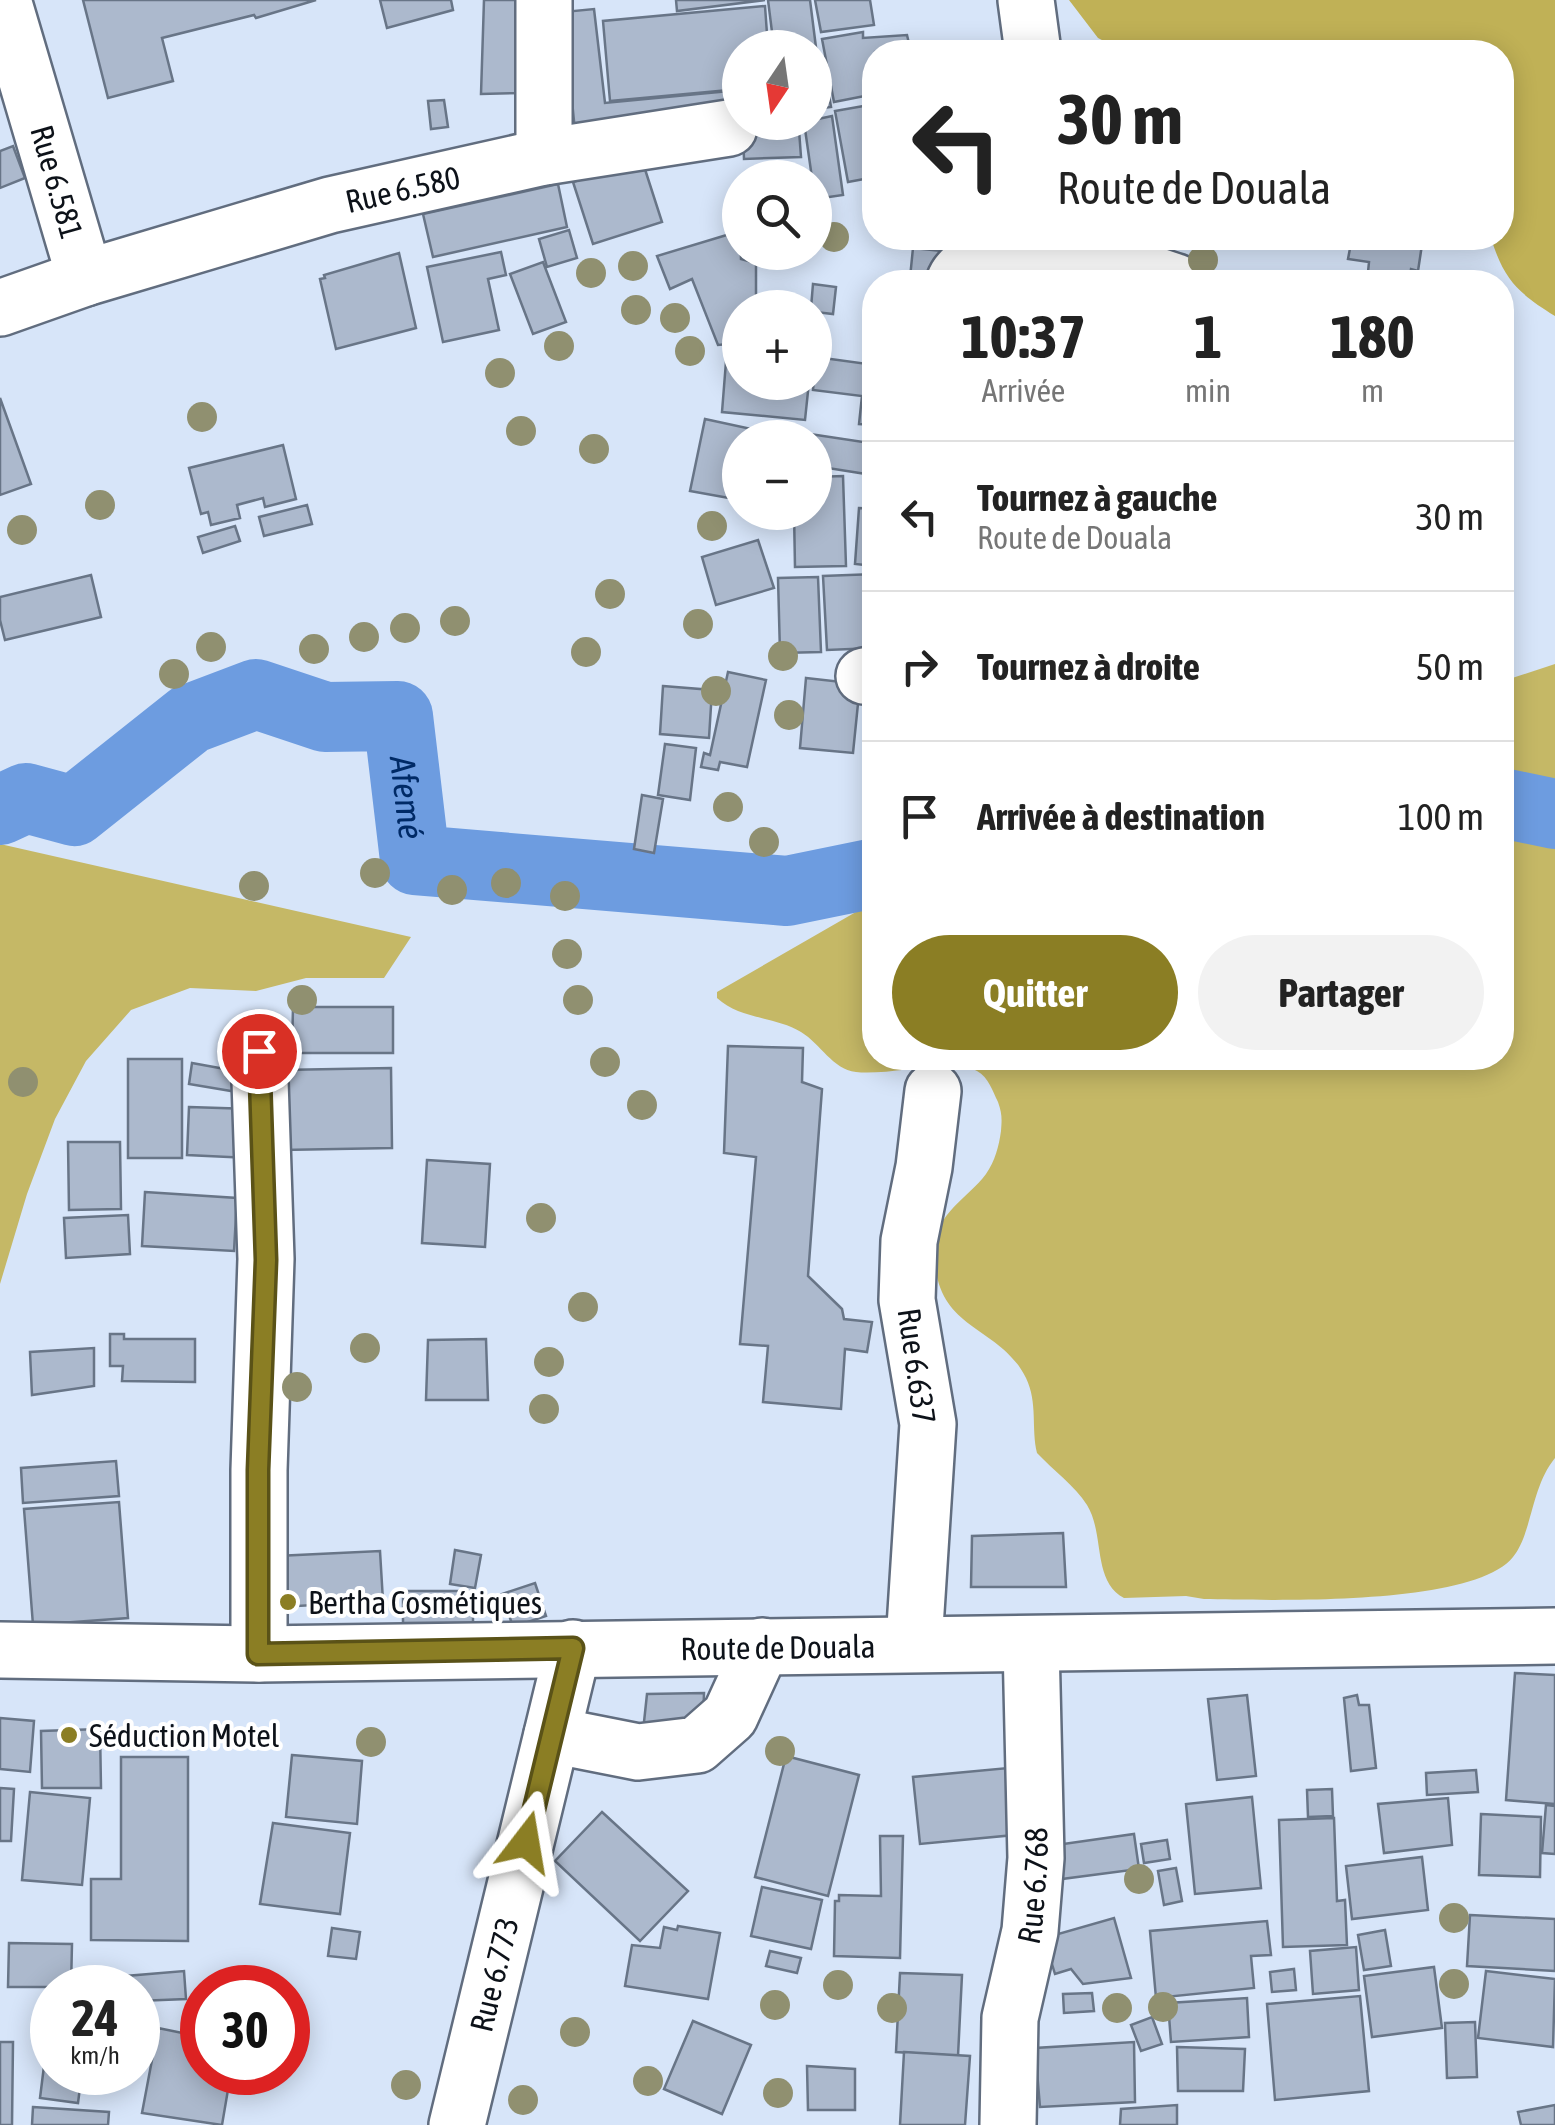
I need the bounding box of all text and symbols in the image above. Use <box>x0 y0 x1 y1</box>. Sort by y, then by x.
north arrow <box>722 30 832 140</box>
map controls <box>722 30 832 530</box>
text: 30 m <box>1057 79 1183 159</box>
icon: left <box>892 80 1022 210</box>
street label: Rue 6.581 <box>23 121 91 243</box>
street label: Rue 6.580 <box>342 158 463 220</box>
button: search <box>722 160 832 270</box>
text: Route de Douala <box>1057 162 1331 214</box>
button: + <box>722 290 832 400</box>
text: 10:37 <box>961 302 1086 371</box>
text: 1 <box>1194 302 1222 371</box>
text: 180 <box>1330 302 1415 371</box>
text: Arrivée <box>982 372 1065 409</box>
text: min <box>1185 372 1231 409</box>
text: m <box>1361 372 1384 409</box>
button: − <box>722 420 832 530</box>
text: Tournez à gauche <box>977 476 1218 519</box>
icon: left <box>892 489 947 544</box>
text: 30 m <box>1416 495 1484 538</box>
text: Route de Douala <box>977 519 1172 556</box>
icon: right <box>892 639 947 694</box>
text: Tournez à droite <box>977 645 1200 688</box>
text: 50 m <box>1416 645 1484 688</box>
water label: Afemé <box>383 753 432 842</box>
icon: arrive <box>892 789 947 844</box>
text: Arrivée à destination <box>977 795 1265 838</box>
text: 100 m <box>1398 795 1484 838</box>
button: Quitter <box>892 935 1178 1050</box>
button: Partager <box>1198 935 1484 1050</box>
pin <box>217 1009 302 1094</box>
icon: arrive <box>232 1024 287 1079</box>
street label: Rue 6.637 <box>891 1306 943 1426</box>
place label: Bertha Cosmétiques <box>308 1584 542 1621</box>
marker: Bertha Cosmétiques <box>277 1591 299 1613</box>
street label: Route de Douala <box>680 1627 876 1667</box>
place label: Séduction Motel <box>89 1717 280 1754</box>
marker: Séduction Motel <box>58 1724 80 1746</box>
position arrow <box>474 1790 578 1894</box>
street label: Rue 6.768 <box>1009 1827 1054 1947</box>
street label: Rue 6.773 <box>462 1914 525 2035</box>
speed limit sign: 30 <box>180 1965 310 2095</box>
text: 24 <box>71 1989 118 2047</box>
text: km/h <box>70 2041 120 2069</box>

